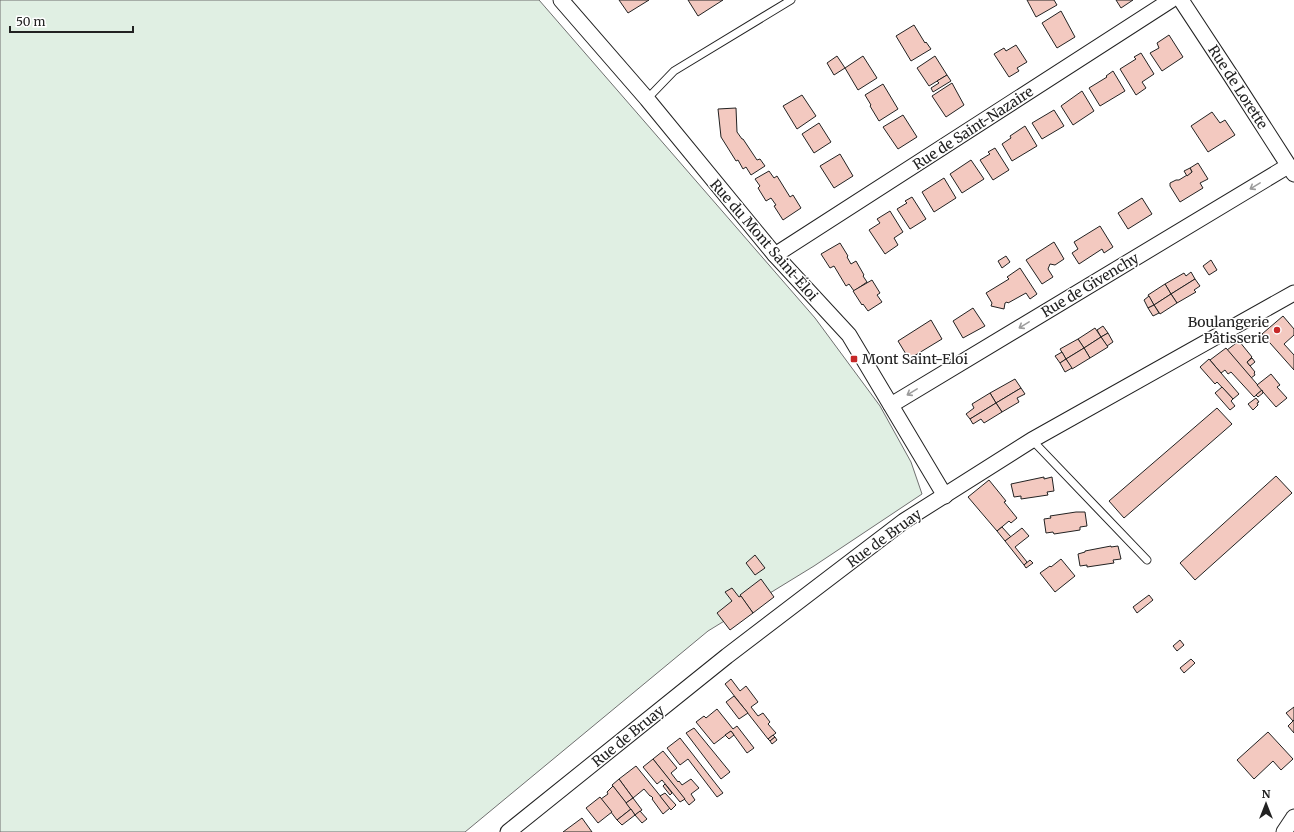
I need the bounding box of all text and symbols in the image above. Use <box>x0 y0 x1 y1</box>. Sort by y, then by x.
scale bar <box>10 8 133 34</box>
text: 50 m <box>16 14 45 29</box>
street label: Rue de Lorette <box>1204 42 1272 132</box>
street label: Rue de Saint-Nazaire <box>909 82 1037 174</box>
street label: Rue du Mont Saint-Éloi <box>706 175 822 305</box>
one-way arrow <box>1249 182 1261 190</box>
street label: Rue de Givenchy <box>1038 248 1143 321</box>
place label: Boulangerie Pâtisserie <box>1188 313 1269 347</box>
one-way arrow <box>1018 322 1030 330</box>
marker: Boulangerie Pâtisserie <box>1272 325 1282 335</box>
place label: Mont Saint-Eloi <box>862 350 968 368</box>
marker: Mont Saint-Eloi <box>849 354 859 364</box>
one-way arrow <box>906 389 918 397</box>
street label: Rue de Bruay <box>843 504 926 571</box>
street label: Rue de Bruay <box>588 701 668 771</box>
north arrow <box>1246 784 1286 824</box>
text: N <box>1262 787 1271 801</box>

